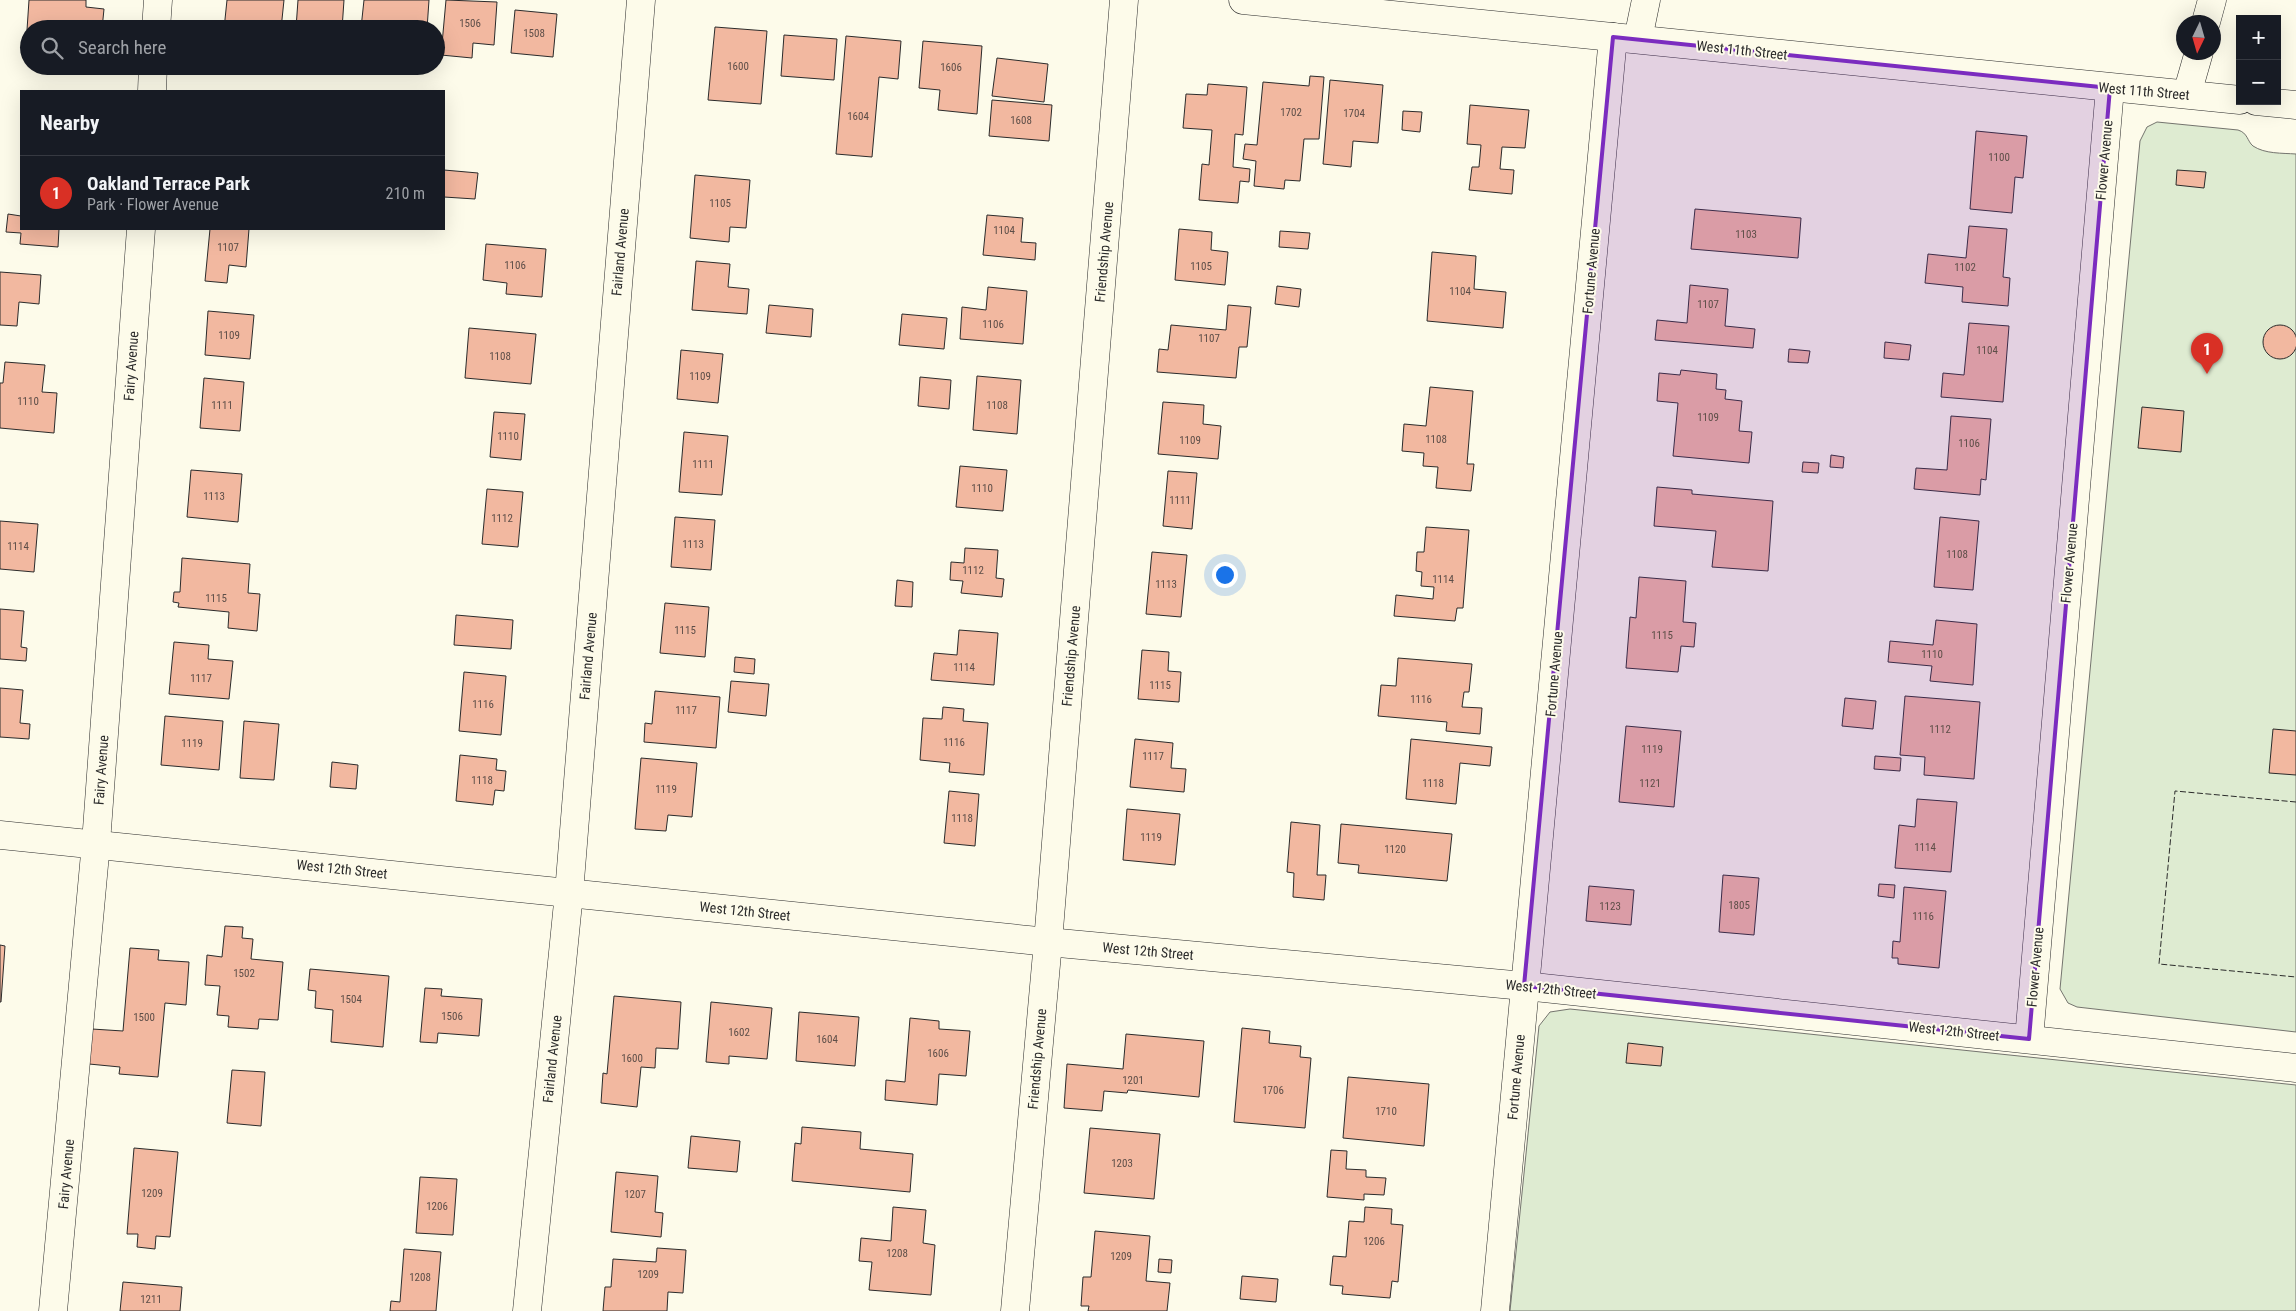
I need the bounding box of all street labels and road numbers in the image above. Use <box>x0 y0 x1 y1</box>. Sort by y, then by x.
street label: West 11th Street <box>1696 37 1788 63</box>
street label: West 11th Street <box>2098 79 2190 103</box>
street label: Flower Avenue <box>2093 119 2116 201</box>
street label: Friendship Avenue <box>1092 201 1116 303</box>
street label: Fairland Avenue <box>608 207 632 296</box>
street label: Fortune Avenue <box>1579 227 1603 315</box>
street label: Fairy Avenue <box>121 330 141 402</box>
street label: Flower Avenue <box>2058 522 2081 604</box>
street label: Friendship Avenue <box>1059 605 1083 707</box>
street label: Fairland Avenue <box>576 611 600 700</box>
street label: Fortune Avenue <box>1542 630 1566 718</box>
street label: Fairy Avenue <box>91 734 111 806</box>
street label: West 12th Street <box>296 856 388 882</box>
street label: West 12th Street <box>699 898 791 924</box>
street label: Flower Avenue <box>2024 926 2047 1008</box>
street label: West 12th Street <box>1102 939 1194 963</box>
street label: West 12th Street <box>1505 976 1597 1002</box>
street label: Friendship Avenue <box>1025 1008 1049 1110</box>
street label: Fairland Avenue <box>539 1014 565 1104</box>
street label: West 12th Street <box>1908 1018 2000 1044</box>
street label: Fortune Avenue <box>1504 1033 1528 1121</box>
street label: Fairy Avenue <box>55 1138 77 1210</box>

